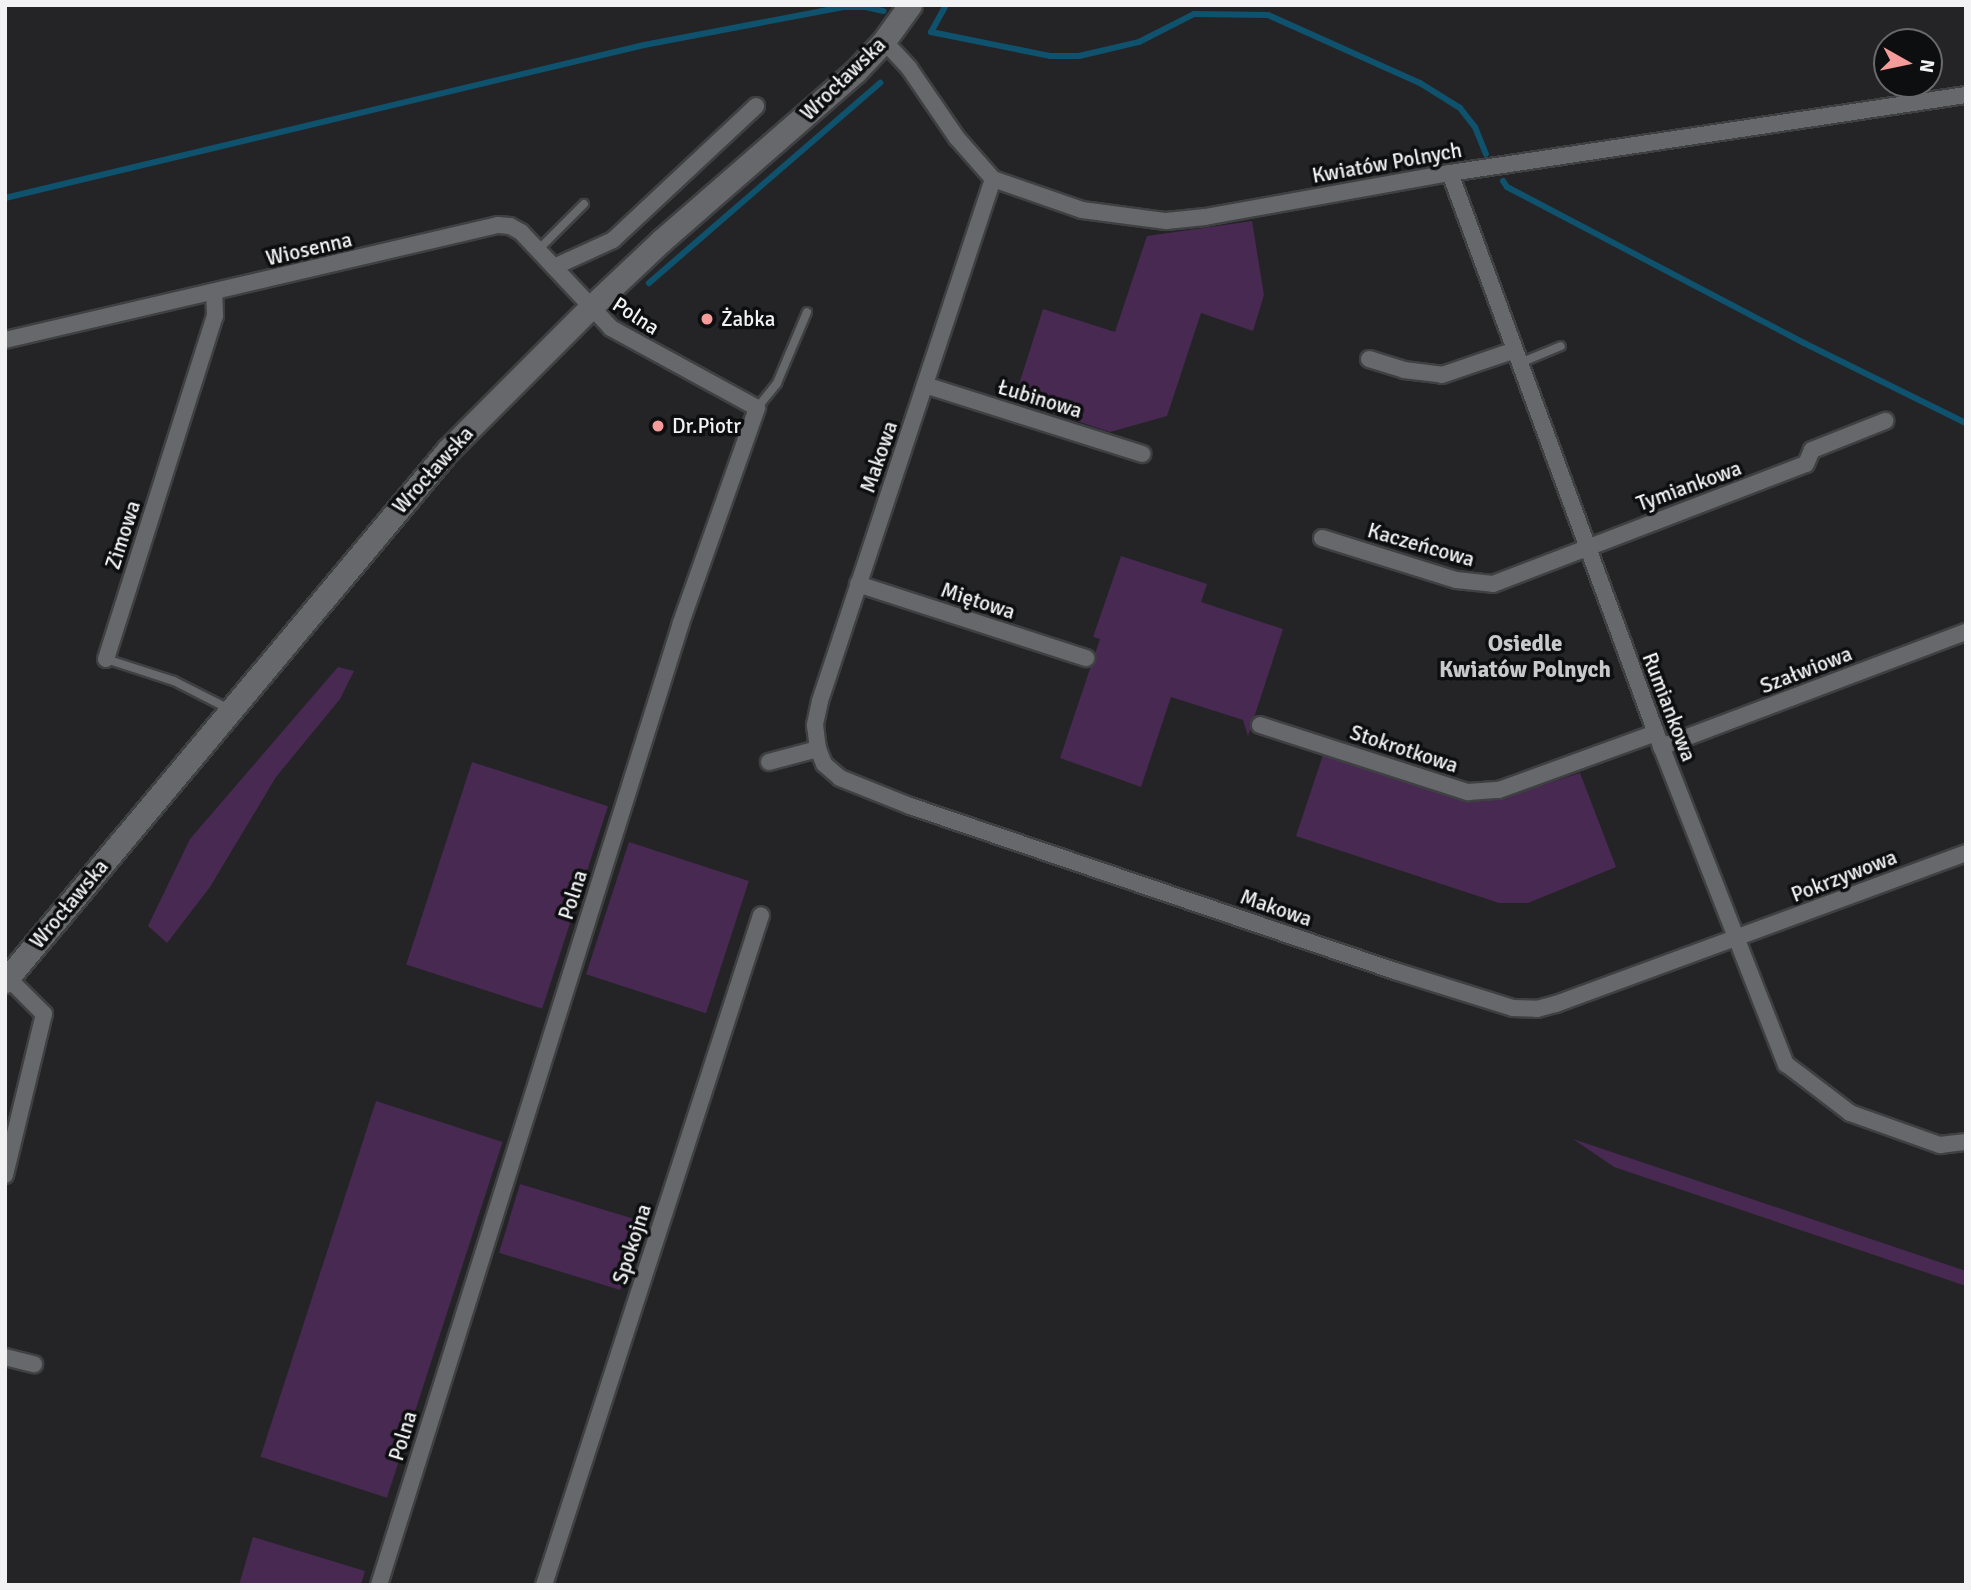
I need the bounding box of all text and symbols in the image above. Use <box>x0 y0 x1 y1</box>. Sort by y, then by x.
north arrow <box>1873 28 1943 98</box>
street label: Wrocławska <box>795 32 891 126</box>
text: N <box>1914 58 1940 74</box>
street label: Kwiatów Polnych <box>1310 137 1464 189</box>
street label: Wiosenna <box>263 227 355 271</box>
street label: Polna <box>608 292 664 340</box>
place label: Żabka <box>721 306 775 332</box>
marker: Żabka <box>699 311 715 327</box>
street label: Łubinowa <box>995 374 1085 424</box>
place label: Dr.Piotr <box>672 413 741 439</box>
marker: Dr.Piotr <box>650 418 666 434</box>
street label: Makowa <box>855 418 903 496</box>
street label: Wrocławska <box>387 421 479 519</box>
street label: Tymiankowa <box>1633 455 1745 517</box>
street label: Zimowa <box>100 498 146 572</box>
street label: Kaczeńcowa <box>1365 518 1477 572</box>
street label: Miętowa <box>938 577 1018 625</box>
district label: Osiedle Kwiatów Polnych <box>1439 630 1611 684</box>
street label: Szałwiowa <box>1757 641 1855 699</box>
street label: Rumiankowa <box>1637 649 1701 765</box>
street label: Stokrotkowa <box>1347 720 1461 778</box>
street label: Pokrzywowa <box>1788 844 1900 908</box>
street label: Wrocławska <box>24 854 114 954</box>
street label: Polna <box>553 867 593 923</box>
street label: Makowa <box>1237 884 1315 932</box>
street label: Spokojna <box>607 1201 657 1287</box>
street label: Polna <box>384 1408 422 1464</box>

